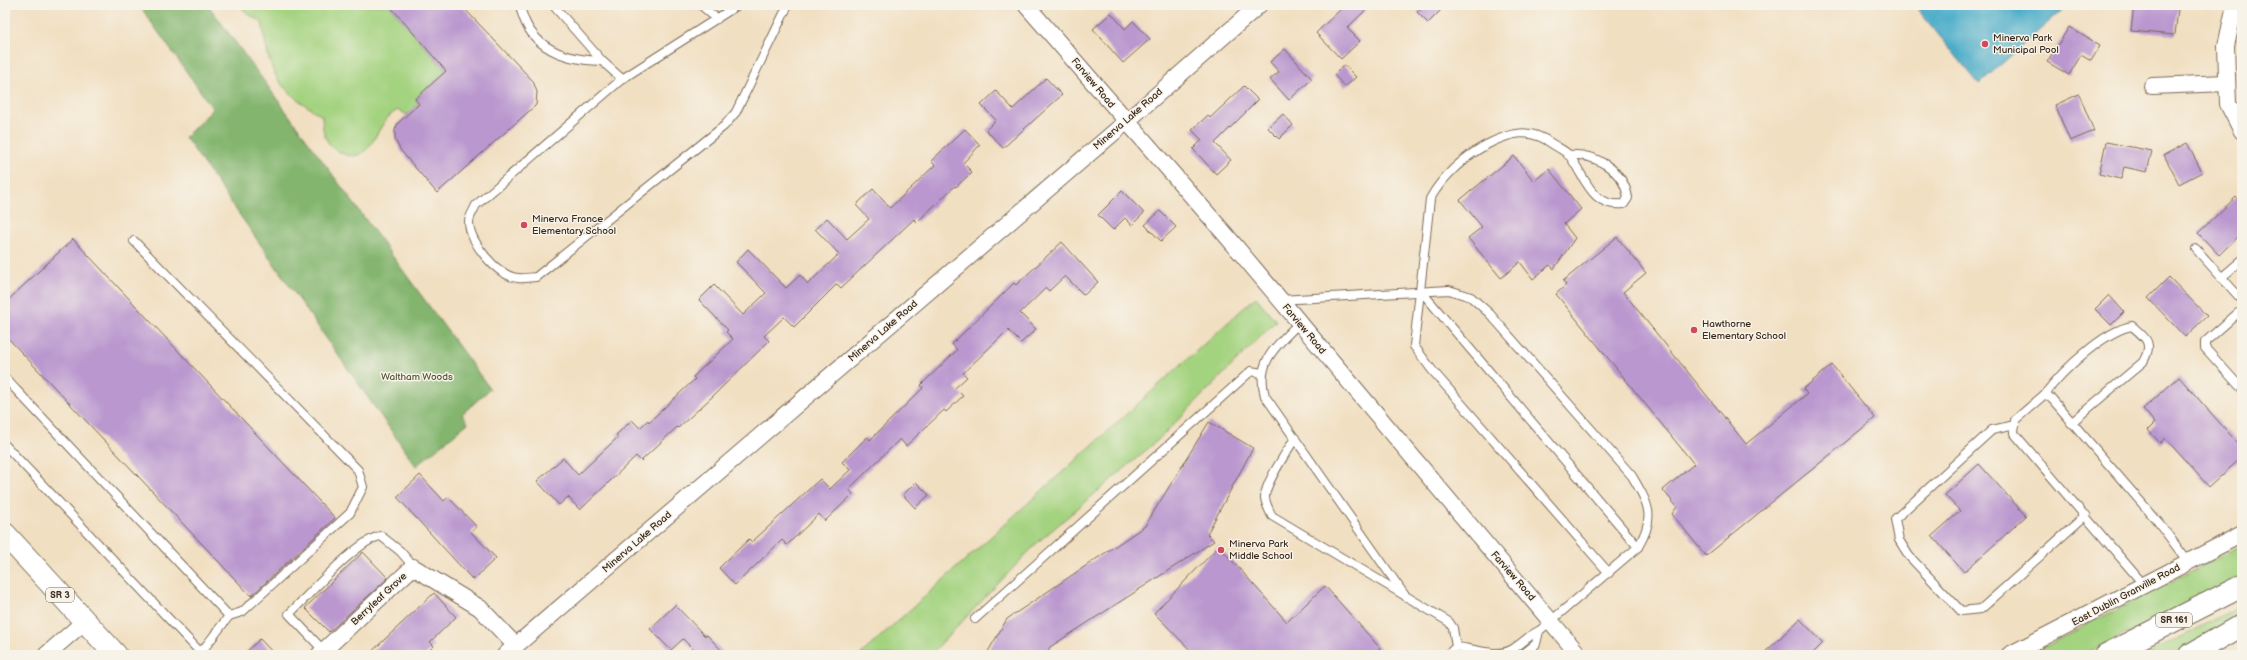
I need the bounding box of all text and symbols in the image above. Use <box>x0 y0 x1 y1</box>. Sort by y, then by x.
place label: Minerva Park Municipal Pool <box>1993 32 2059 56</box>
marker: Minerva Park Municipal Pool <box>1980 39 1990 49</box>
street label: Farview Road <box>1069 56 1118 111</box>
street label: Minerva Lake Road <box>1091 85 1165 152</box>
place label: Minerva France Elementary School <box>532 213 616 237</box>
marker: Minerva France Elementary School <box>519 220 529 230</box>
street label: Minerva Lake Road <box>846 297 920 364</box>
street label: Farview Road <box>1280 302 1329 357</box>
place label: Hawthorne Elementary School <box>1702 318 1786 342</box>
marker: Hawthorne Elementary School <box>1689 325 1699 335</box>
park label: Waltham Woods <box>381 371 453 383</box>
street label: Minerva Lake Road <box>600 508 674 575</box>
place label: Minerva Park Middle School <box>1229 538 1293 562</box>
marker: Minerva Park Middle School <box>1216 545 1226 555</box>
street label: Farview Road <box>1488 549 1538 603</box>
street label: East Dublin Granville Road <box>2070 561 2182 629</box>
street label: Berryleaf Grove <box>349 570 409 628</box>
road number: SR 3 <box>46 588 74 602</box>
road number: SR 161 <box>2156 613 2192 627</box>

